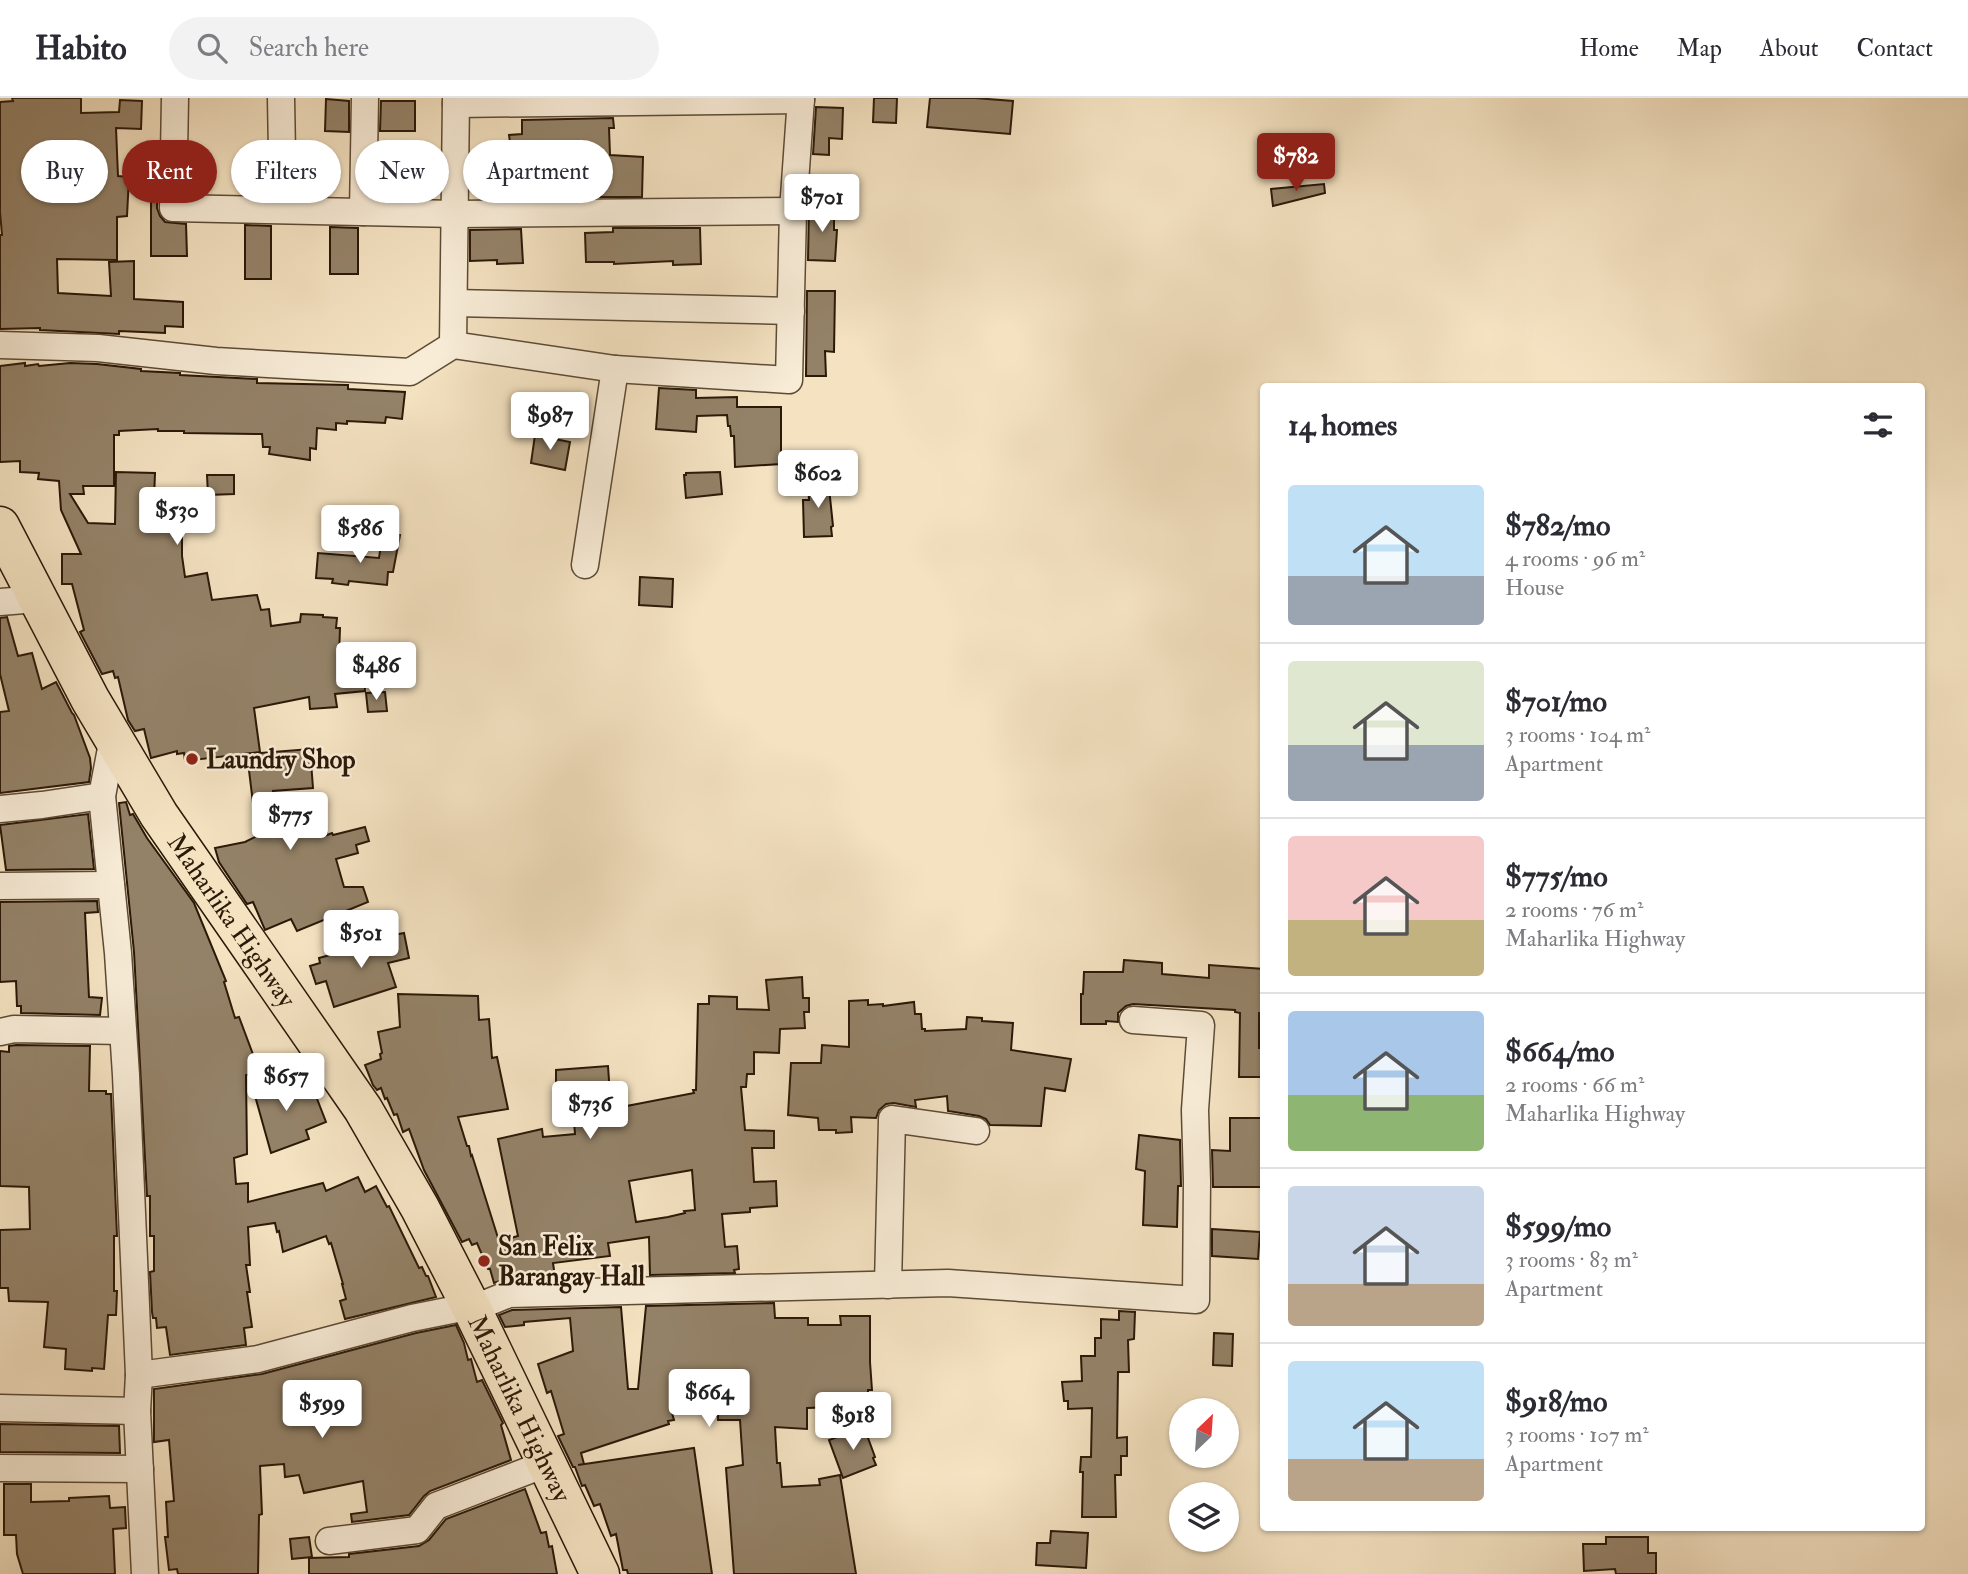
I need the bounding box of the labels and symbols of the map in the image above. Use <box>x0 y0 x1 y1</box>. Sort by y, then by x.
pin: $782 <box>1255 134 1337 193</box>
pin: $701 <box>781 174 863 234</box>
pin: $987 <box>509 392 591 452</box>
pin: $602 <box>777 450 859 510</box>
pin: $530 <box>136 488 218 547</box>
pin: $586 <box>319 505 401 565</box>
pin: $486 <box>335 642 417 702</box>
place label: Laundry Shop <box>206 744 355 777</box>
marker: Laundry Shop <box>184 751 200 767</box>
pin: $775 <box>249 792 331 852</box>
street label: Maharlika Highway <box>160 828 303 1014</box>
pin: $501 <box>320 910 402 970</box>
pin: $657 <box>245 1054 327 1113</box>
pin: $736 <box>549 1082 631 1141</box>
place label: San Felix Barangay Hall <box>498 1231 645 1294</box>
marker: San Felix Barangay Hall <box>476 1253 492 1269</box>
street label: Maharlika Highway <box>460 1310 578 1508</box>
pin: $664 <box>668 1370 750 1429</box>
pin: $599 <box>281 1380 363 1440</box>
pin: $918 <box>812 1392 894 1452</box>
north arrow <box>1169 1398 1239 1468</box>

